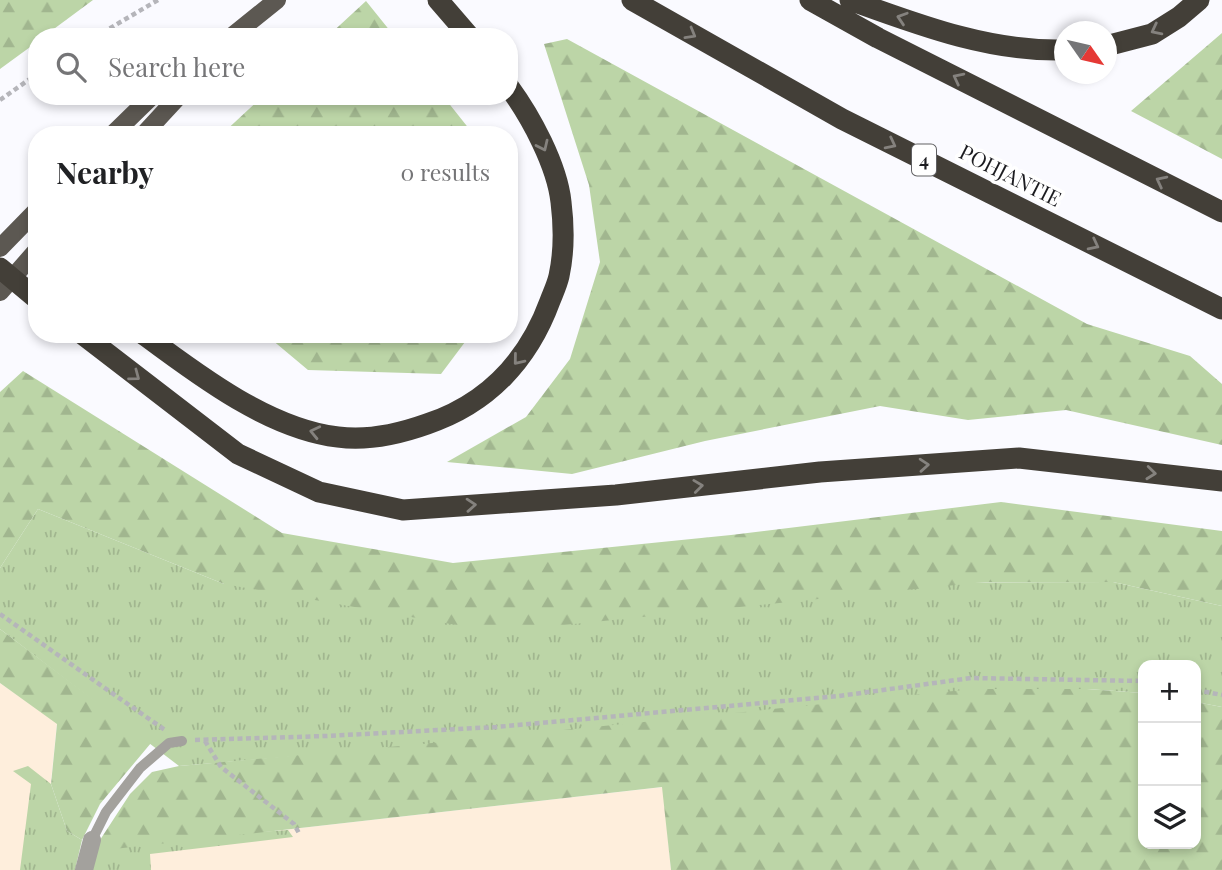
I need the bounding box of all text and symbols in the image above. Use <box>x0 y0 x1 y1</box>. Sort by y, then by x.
one-way arrow <box>897 12 909 27</box>
north arrow <box>1054 21 1117 84</box>
one-way arrow <box>1151 21 1164 35</box>
one-way arrow <box>684 26 697 39</box>
search box <box>28 28 518 105</box>
icon: search <box>52 48 90 86</box>
text: Search here <box>108 49 245 84</box>
one-way arrow <box>953 73 965 87</box>
one-way arrow <box>884 135 896 149</box>
street label: POHJANTIE <box>955 137 1067 212</box>
one-way arrow <box>535 139 549 151</box>
road number: 4 <box>912 144 936 176</box>
text: Nearby <box>56 152 154 192</box>
text: 0 results <box>400 156 490 187</box>
one-way arrow <box>1156 175 1168 189</box>
one-way arrow <box>1087 237 1099 251</box>
one-way arrow <box>514 352 527 365</box>
one-way arrow <box>128 368 140 381</box>
one-way arrow <box>310 426 322 441</box>
one-way arrow <box>919 458 930 473</box>
one-way arrow <box>1145 466 1157 481</box>
one-way arrow <box>693 479 704 494</box>
one-way arrow <box>466 498 477 513</box>
map controls <box>1138 660 1201 849</box>
button: + <box>1138 660 1201 723</box>
button: − <box>1138 723 1201 786</box>
button: layers <box>1138 786 1201 849</box>

